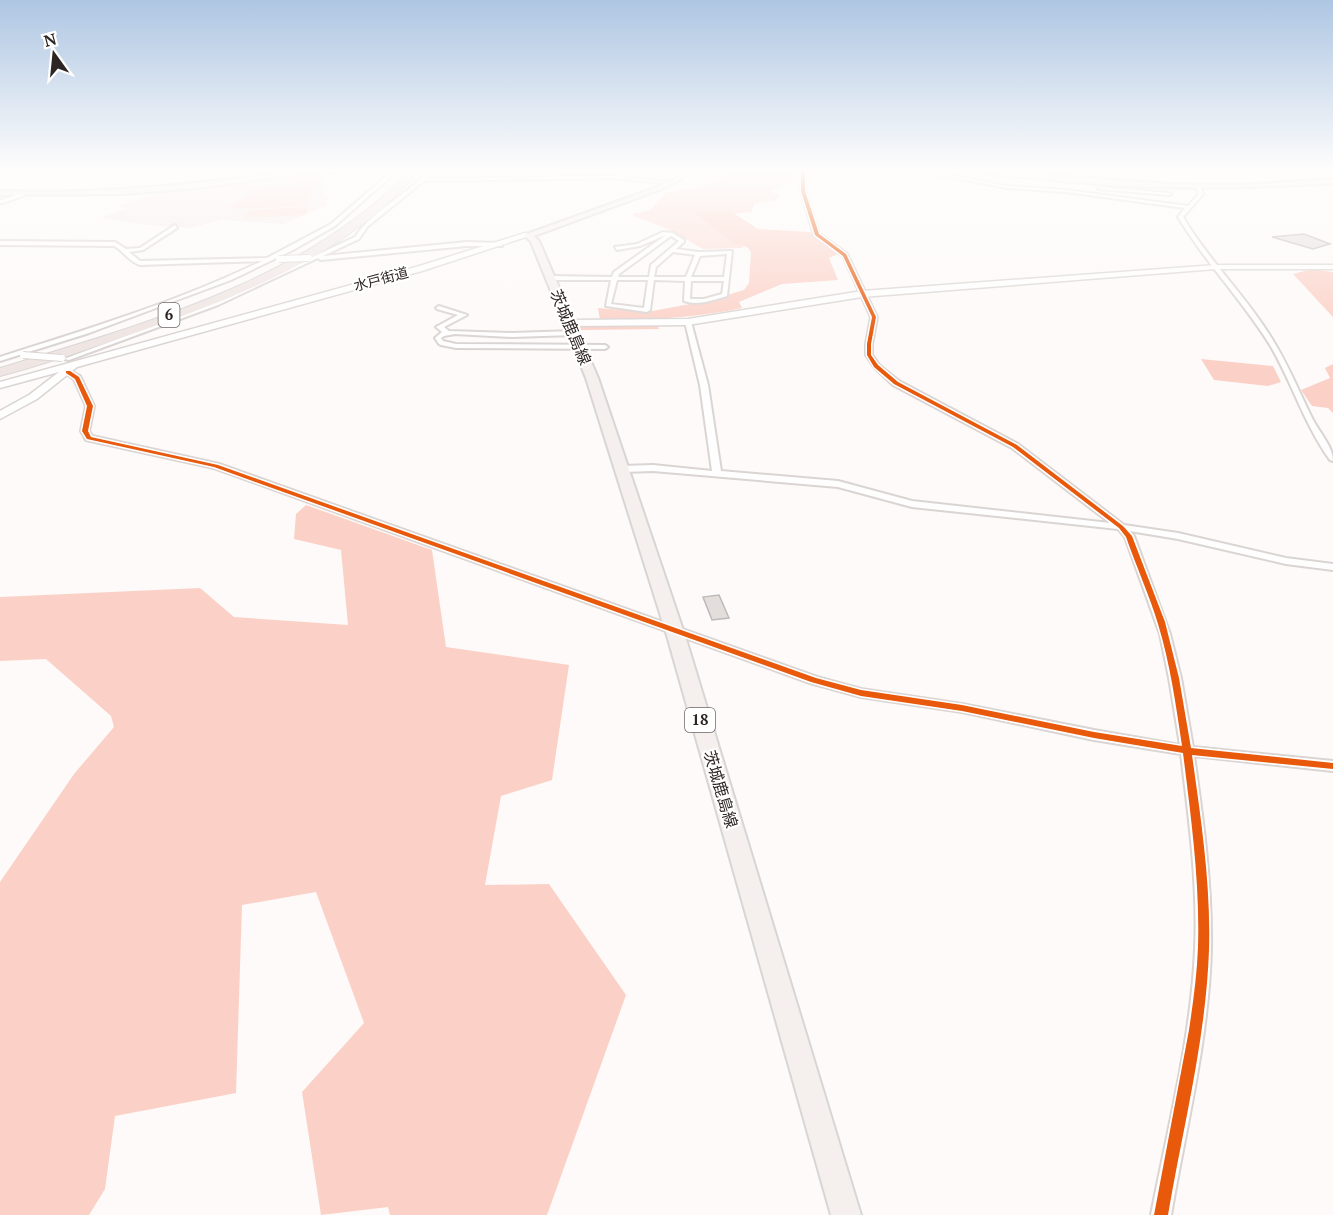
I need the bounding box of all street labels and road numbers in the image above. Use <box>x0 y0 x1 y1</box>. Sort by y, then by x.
street label: 水戸街道 <box>351 262 410 295</box>
street label: 茨城鹿島線 <box>545 286 597 368</box>
road number: 6 <box>158 303 180 327</box>
road number: 18 <box>685 708 715 732</box>
street label: 茨城鹿島線 <box>699 748 743 830</box>

